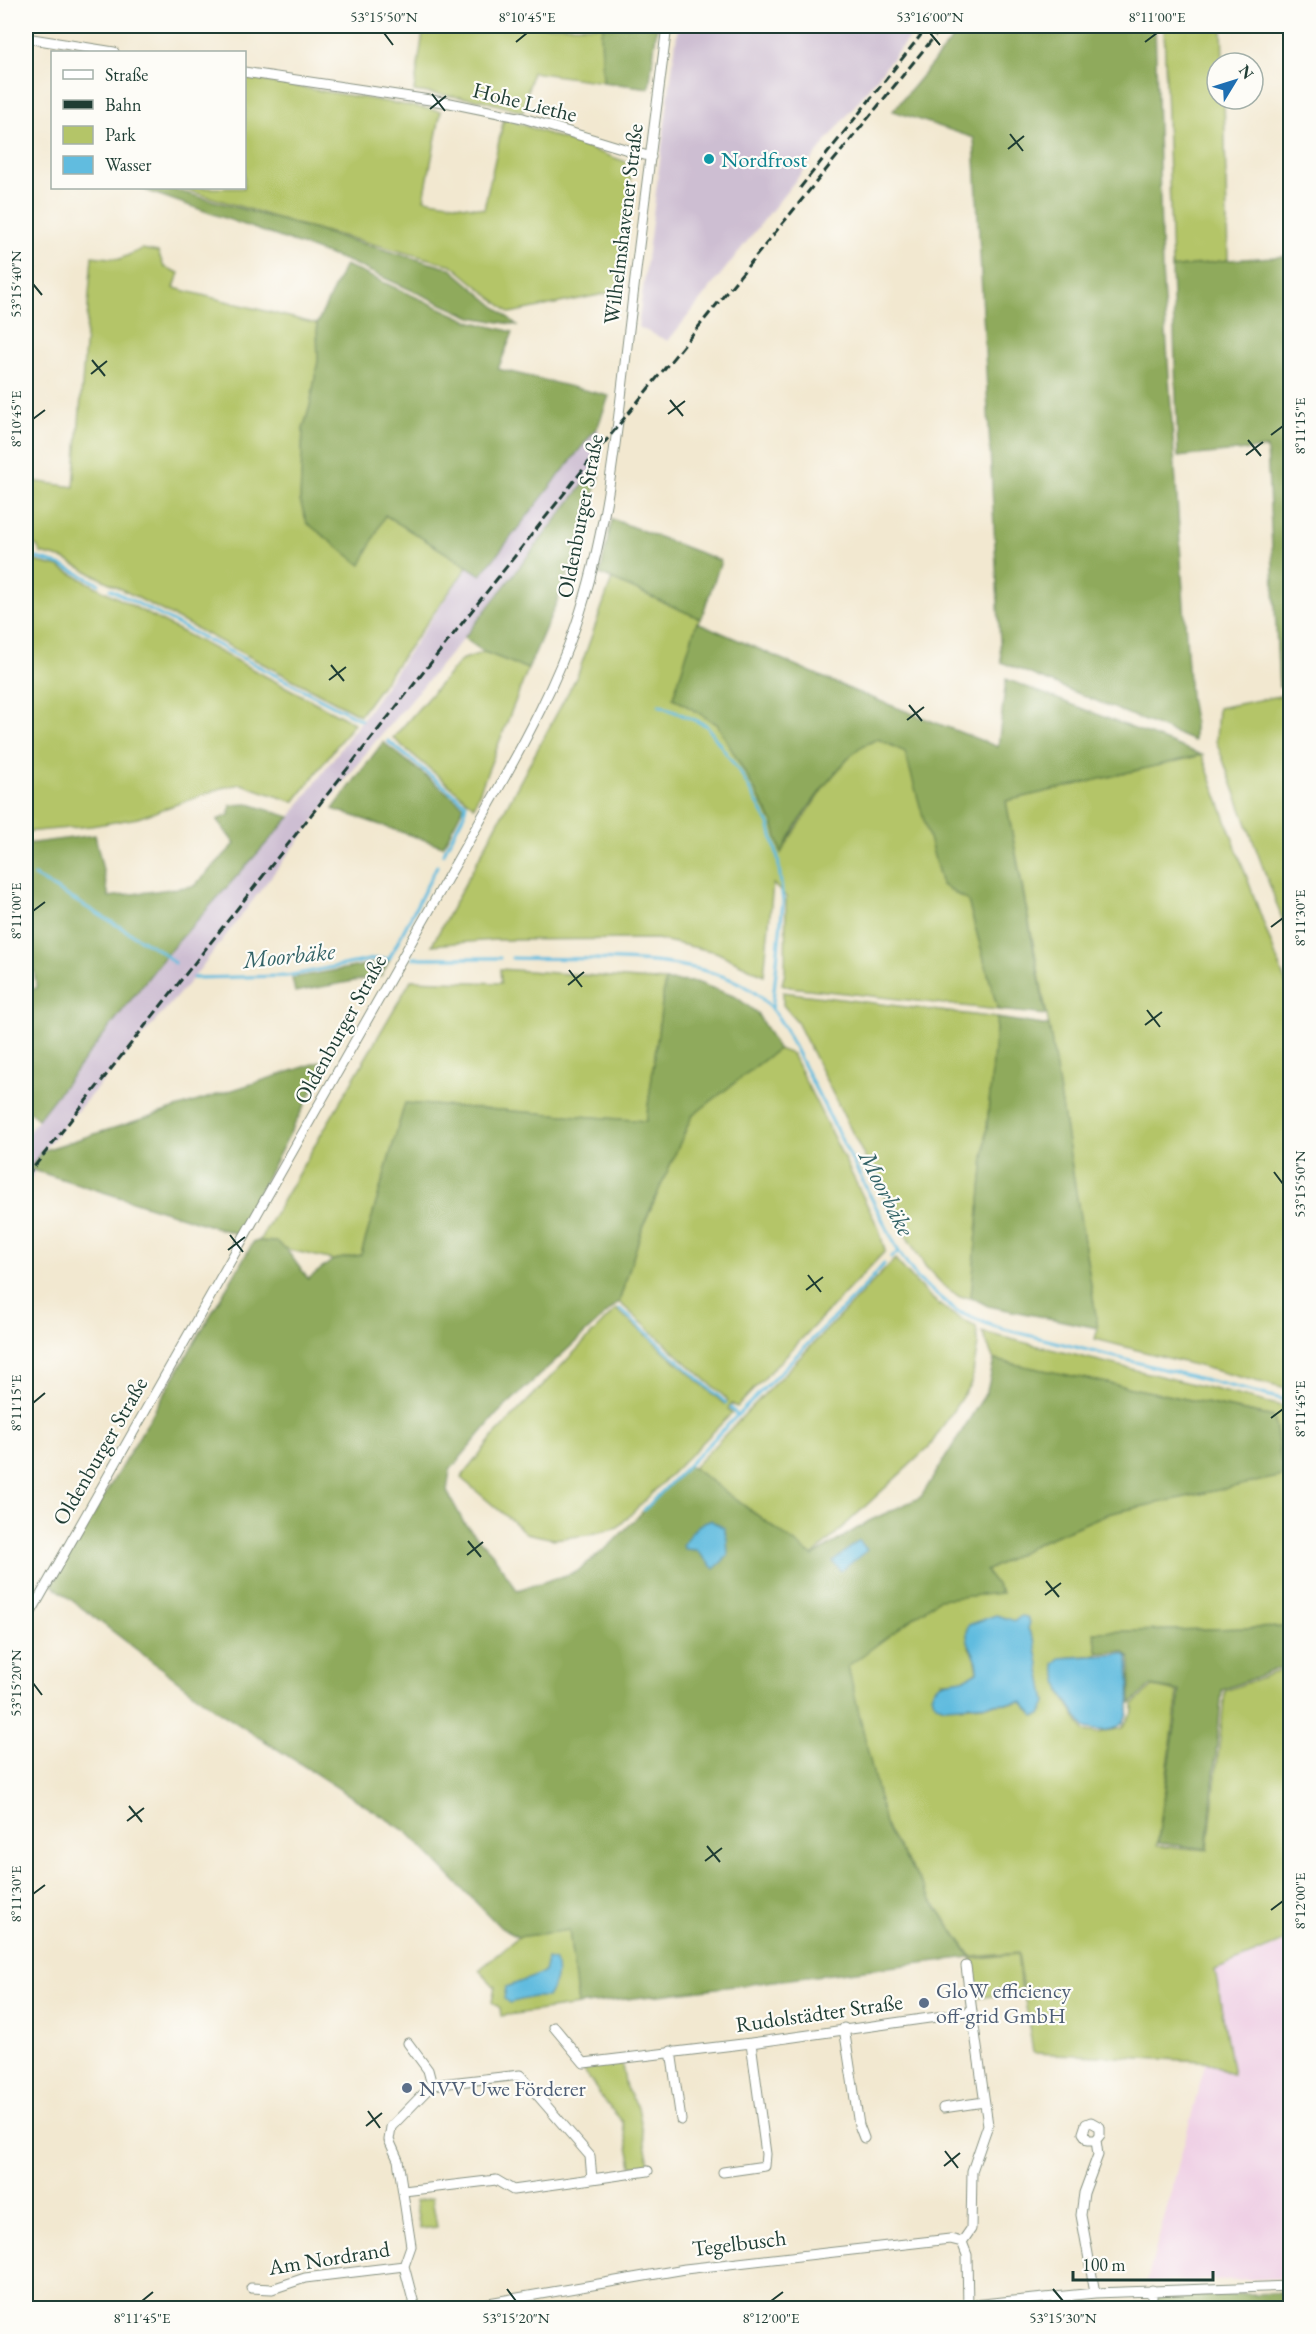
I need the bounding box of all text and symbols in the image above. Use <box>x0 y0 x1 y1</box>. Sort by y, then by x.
text: 53°15'50"N <box>350 7 418 26</box>
text: 8°10'45"E <box>499 7 556 26</box>
text: 53°16'00"N <box>896 7 964 26</box>
text: 8°11'00"E <box>1129 7 1186 26</box>
legend <box>51 51 246 189</box>
north arrow <box>1205 51 1265 111</box>
text: N <box>1234 61 1259 84</box>
text: Straße <box>105 63 148 86</box>
street label: Hohe Liethe <box>470 75 580 129</box>
text: Bahn <box>105 93 142 116</box>
street label: Wilhelmshavener Straße <box>596 122 650 326</box>
text: Park <box>105 123 136 146</box>
place label: Nordfrost <box>721 145 807 174</box>
marker: Nordfrost <box>702 152 716 166</box>
text: Wasser <box>105 153 152 176</box>
text: 53°15'40"N <box>6 250 25 318</box>
text: 8°10'45"E <box>6 390 25 447</box>
text: 8°11'15"E <box>1290 397 1309 454</box>
street label: Oldenburger Straße <box>550 431 610 600</box>
text: 8°11'00"E <box>6 882 25 939</box>
text: 8°11'30"E <box>1290 889 1309 946</box>
water label: Moorbäke <box>239 935 337 975</box>
street label: Oldenburger Straße <box>287 949 393 1109</box>
water label: Moorbäke <box>851 1143 922 1242</box>
text: 53°15'50"N <box>1290 1150 1309 1218</box>
street label: Oldenburger Straße <box>46 1371 154 1530</box>
text: 8°11'15"E <box>6 1374 25 1431</box>
text: 8°11'45"E <box>1290 1380 1309 1437</box>
text: 53°15'20"N <box>6 1649 25 1717</box>
text: 8°11'30"E <box>6 1865 25 1922</box>
text: 8°12'00"E <box>1290 1872 1309 1929</box>
place label: GloW efficiency off-grid GmbH <box>936 1976 1071 2030</box>
street label: Rudolstädter Straße <box>734 1987 905 2039</box>
marker: GloW efficiency off-grid GmbH <box>917 1996 931 2010</box>
place label: NVV Uwe Förderer <box>419 2074 587 2103</box>
marker: NVV Uwe Förderer <box>400 2081 414 2095</box>
street label: Tegelbusch <box>690 2223 788 2263</box>
street label: Am Nordrand <box>265 2234 393 2282</box>
scale bar <box>1073 2244 1212 2282</box>
text: 100 m <box>1082 2253 1126 2276</box>
text: 8°11'45"E <box>114 2308 171 2327</box>
text: 53°15'20"N <box>482 2308 550 2327</box>
text: 8°12'00"E <box>743 2308 800 2327</box>
text: 53°15'30"N <box>1029 2308 1097 2327</box>

